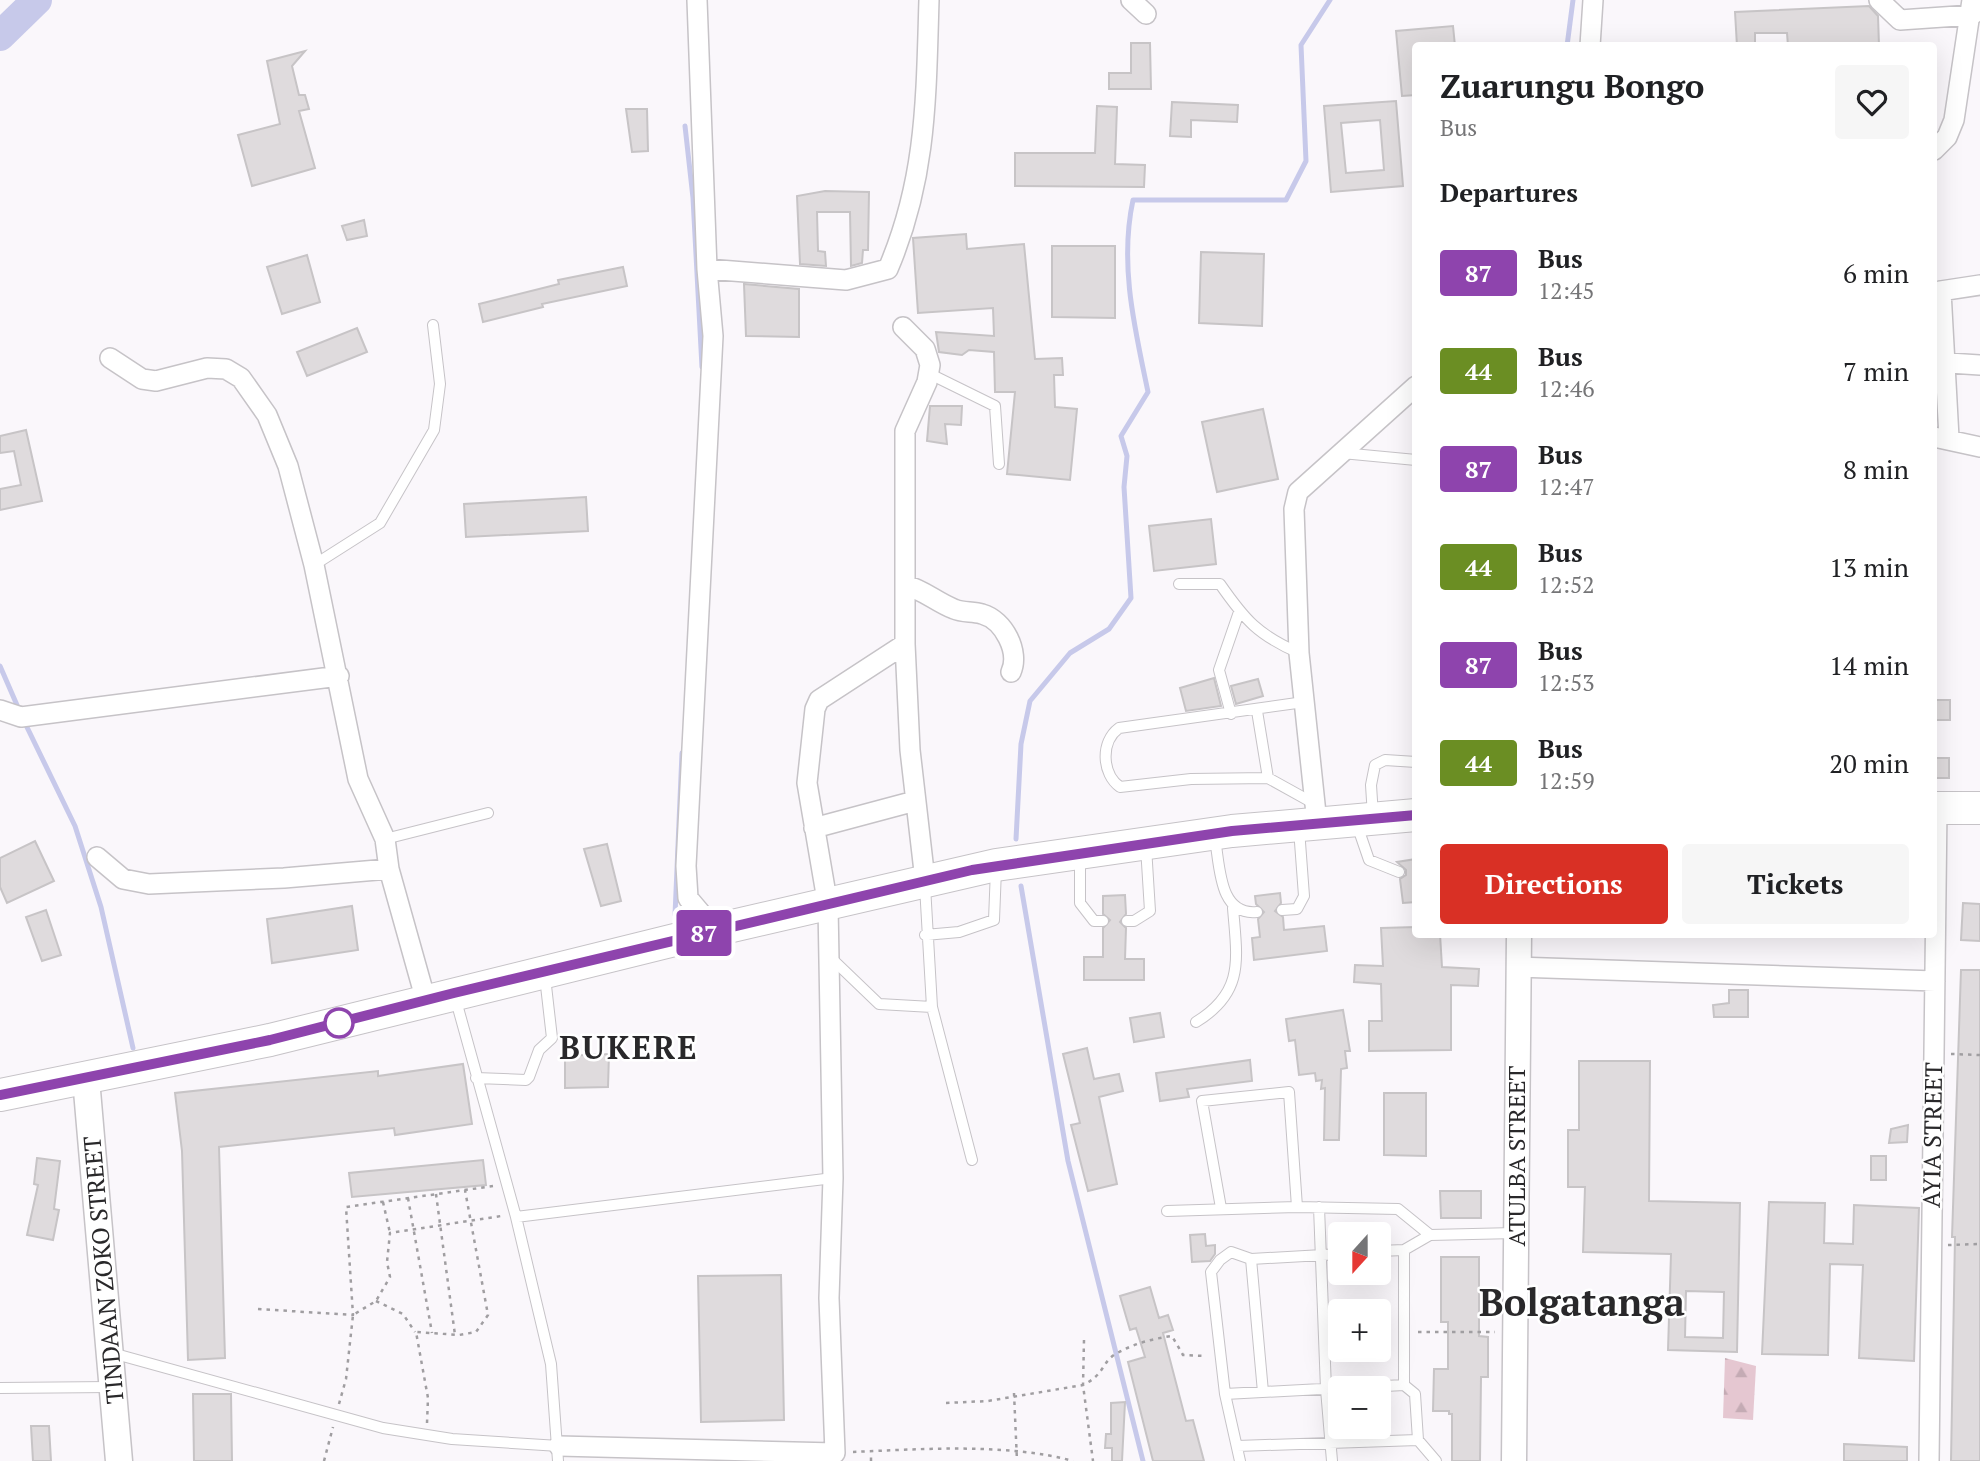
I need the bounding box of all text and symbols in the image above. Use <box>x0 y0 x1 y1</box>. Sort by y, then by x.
text: Zuarungu Bongo <box>1440 64 1704 107</box>
button: heart <box>1835 65 1909 139</box>
text: Bus <box>1440 112 1477 143</box>
text: Departures <box>1440 175 1578 209</box>
text: Bus <box>1538 241 1583 275</box>
text: 6 min <box>1843 256 1909 290</box>
text: 87 <box>1465 257 1492 289</box>
text: 12:45 <box>1538 275 1595 306</box>
text: Bus <box>1538 339 1583 373</box>
text: 7 min <box>1843 354 1909 388</box>
text: 44 <box>1465 355 1492 387</box>
text: 12:46 <box>1538 373 1595 404</box>
text: Bus <box>1538 437 1583 471</box>
text: 8 min <box>1843 452 1909 486</box>
text: 87 <box>1465 453 1492 485</box>
text: 12:47 <box>1538 471 1595 502</box>
text: Bus <box>1538 535 1583 569</box>
text: 13 min <box>1829 550 1909 584</box>
text: 44 <box>1465 551 1492 583</box>
text: 12:52 <box>1538 569 1595 600</box>
text: Bus <box>1538 633 1583 667</box>
text: 14 min <box>1829 648 1909 682</box>
text: 87 <box>1465 649 1492 681</box>
text: 12:53 <box>1538 667 1595 698</box>
text: Bus <box>1538 731 1583 765</box>
text: 20 min <box>1829 746 1909 780</box>
text: 44 <box>1465 747 1492 779</box>
text: 12:59 <box>1538 765 1595 796</box>
button: Directions <box>1440 844 1668 924</box>
button: Tickets <box>1682 844 1909 924</box>
line badge: 87 <box>672 910 736 956</box>
text: 87 <box>690 917 718 949</box>
unlabelled marker <box>324 1008 354 1038</box>
district label: BUKERE <box>559 1026 699 1068</box>
street label: AYIA STREET <box>1915 1062 1949 1208</box>
street label: ATULBA STREET <box>1500 1065 1532 1246</box>
street label: TINDAAN ZOKO STREET <box>75 1135 131 1405</box>
north arrow <box>1328 1222 1391 1284</box>
map controls <box>1328 1222 1391 1439</box>
district label: Bolgatanga <box>1479 1277 1685 1327</box>
button: + <box>1328 1299 1391 1362</box>
button: − <box>1328 1376 1391 1439</box>

